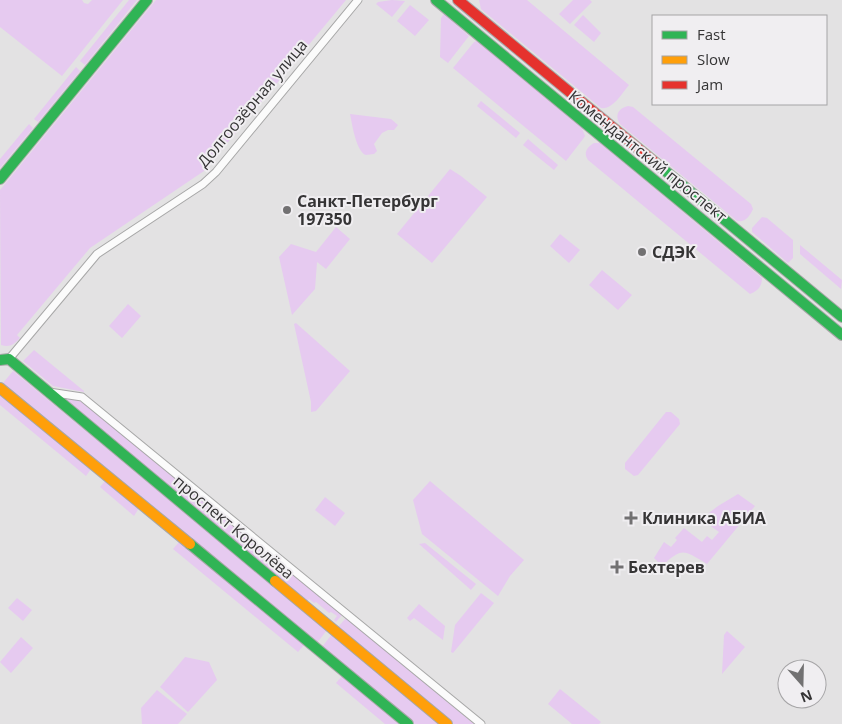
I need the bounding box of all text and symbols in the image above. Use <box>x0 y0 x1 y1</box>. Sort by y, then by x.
legend <box>652 15 827 105</box>
text: Fast <box>697 24 726 44</box>
street label: Долгоозёрная улица <box>192 34 312 172</box>
text: Slow <box>697 49 730 69</box>
text: Jam <box>695 74 723 94</box>
street label: Комендантский проспект <box>564 85 732 227</box>
place label: Санкт-Петербург 197350 <box>297 190 438 230</box>
marker: Санкт-Петербург 197350 <box>281 204 293 216</box>
place label: СДЭК <box>652 241 696 263</box>
marker: СДЭК <box>636 246 648 258</box>
street label: проспект Королёва <box>169 470 299 584</box>
place label: Клиника АБИА <box>642 507 767 529</box>
marker: Клиника АБИА <box>624 511 638 525</box>
place label: Бехтерев <box>628 556 705 578</box>
marker: Бехтерев <box>610 560 624 574</box>
north arrow <box>777 659 827 709</box>
text: N <box>798 686 815 708</box>

